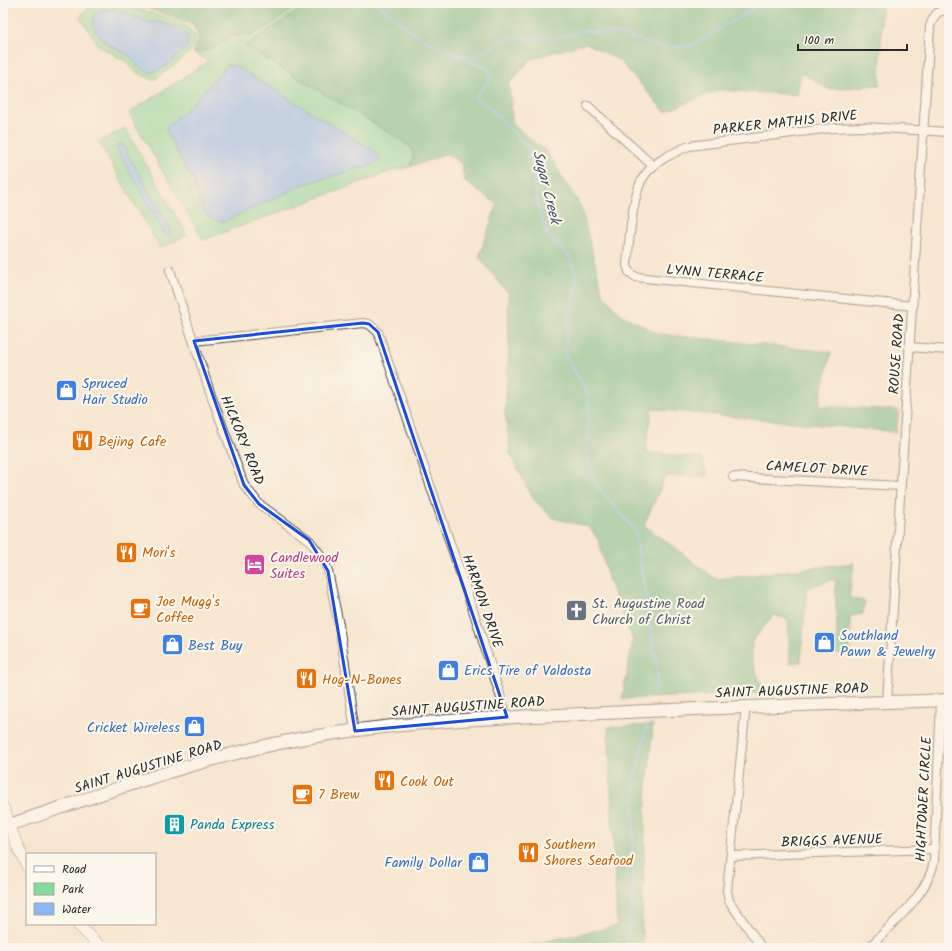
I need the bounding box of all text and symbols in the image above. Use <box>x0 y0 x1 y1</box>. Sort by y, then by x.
scale bar <box>798 26 907 52</box>
text: 100 m <box>804 31 835 50</box>
street label: PARKER MATHIS DRIVE <box>712 104 859 142</box>
water label: Sugar Creek <box>525 148 567 228</box>
street label: LYNN TERRACE <box>665 259 765 289</box>
street label: ROUSE ROAD <box>883 313 911 395</box>
place label: Spruced Hair Studio <box>82 373 148 411</box>
shop icon: Spruced Hair Studio <box>54 378 80 404</box>
street label: HICKORY ROAD <box>214 392 270 489</box>
restaurant icon: Bejing Cafe <box>70 428 96 454</box>
place label: Bejing Cafe <box>98 431 167 453</box>
street label: CAMELOT DRIVE <box>765 455 870 483</box>
restaurant icon: Mori's <box>113 539 139 565</box>
place label: Mori's <box>142 542 175 564</box>
place label: Candlewood Suites <box>270 547 339 585</box>
street label: HARMON DRIVE <box>456 551 509 652</box>
hotel icon: Candlewood Suites <box>242 552 268 578</box>
place label: Joe Mugg's Coffee <box>156 591 220 629</box>
place label: St. Augustine Road Church of Christ <box>592 593 706 631</box>
cafe icon: Joe Mugg's Coffee <box>127 596 153 622</box>
church icon: St. Augustine Road Church of Christ <box>564 598 590 624</box>
place label: Southland Pawn & Jewelry <box>840 625 936 663</box>
shop icon: Southland Pawn & Jewelry <box>812 630 838 656</box>
shop icon: Best Buy <box>160 632 186 658</box>
place label: Best Buy <box>188 635 243 657</box>
shop icon: Erics Tire of Valdosta <box>436 657 462 683</box>
place label: Erics Tire of Valdosta <box>464 660 591 682</box>
restaurant icon: Hog-N-Bones <box>293 666 319 692</box>
place label: Hog-N-Bones <box>322 669 402 691</box>
street label: SAINT AUGUSTINE ROAD <box>715 677 869 705</box>
street label: SAINT AUGUSTINE ROAD <box>391 691 545 723</box>
shop icon: Cricket Wireless <box>182 714 208 740</box>
place label: Cricket Wireless <box>87 717 180 739</box>
street label: SAINT AUGUSTINE ROAD <box>72 734 225 800</box>
street label: HIGHTOWER CIRCLE <box>910 735 938 862</box>
restaurant icon: Cook Out <box>372 768 398 794</box>
place label: Cook Out <box>400 771 455 793</box>
cafe icon: 7 Brew <box>289 781 315 807</box>
place label: 7 Brew <box>318 784 360 806</box>
building icon: Panda Express <box>161 811 187 837</box>
place label: Panda Express <box>190 814 275 836</box>
street label: BRIGGS AVENUE <box>781 828 884 854</box>
place label: Southern Shores Seafood <box>544 834 634 872</box>
restaurant icon: Southern Shores Seafood <box>515 839 541 865</box>
shop icon: Family Dollar <box>465 849 491 875</box>
place label: Family Dollar <box>385 852 463 874</box>
legend <box>26 853 156 925</box>
text: Road <box>62 860 87 879</box>
text: Park <box>62 880 84 899</box>
text: Water <box>62 900 92 919</box>

